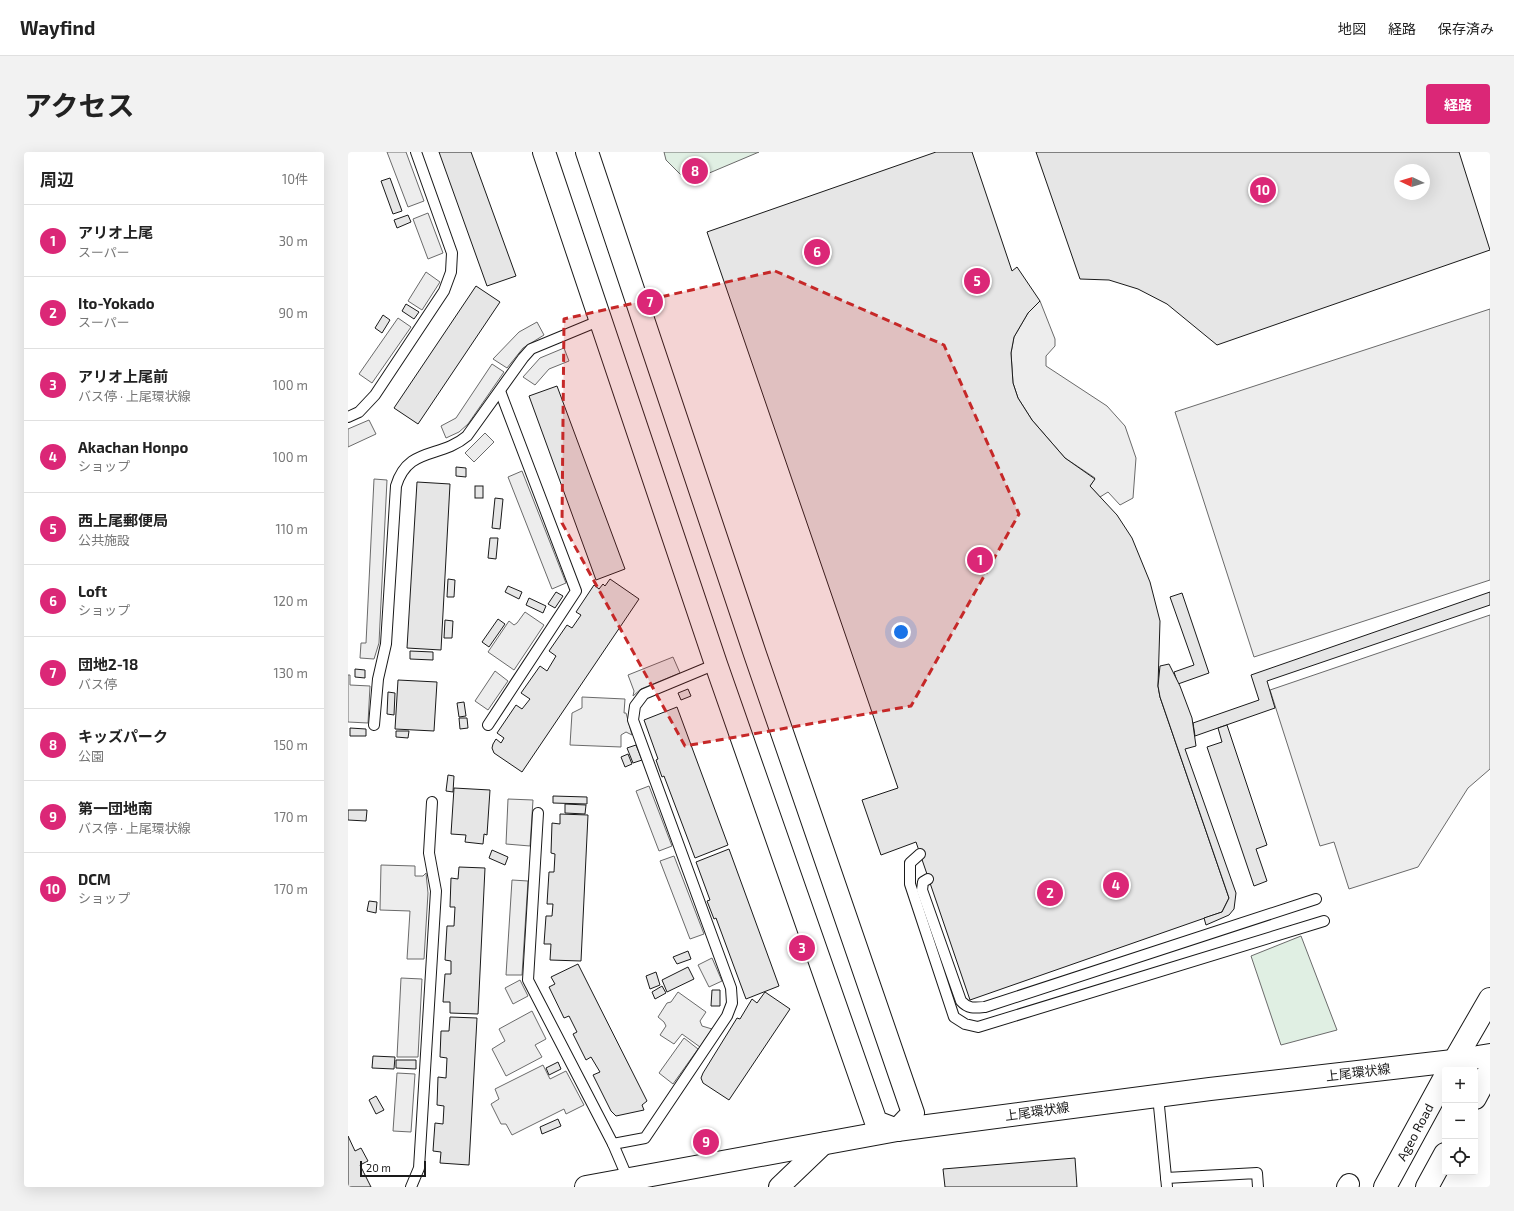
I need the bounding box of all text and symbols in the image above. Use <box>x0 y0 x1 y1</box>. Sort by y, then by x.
text: Wayfind <box>20 16 95 39</box>
text: 地図 <box>1338 20 1366 37</box>
text: 経路 <box>1388 20 1416 37</box>
text: 保存済み <box>1438 20 1494 37</box>
button: 経路 <box>1426 84 1490 124</box>
text: アクセス <box>24 88 135 122</box>
pin: 8 <box>682 156 708 186</box>
north arrow <box>1394 164 1430 200</box>
text: 周辺 <box>40 169 74 189</box>
text: 10件 <box>282 171 308 187</box>
pin: 10 <box>1250 175 1276 205</box>
text: アリオ上尾 <box>78 223 153 241</box>
text: 1 <box>50 233 56 249</box>
text: 30 m <box>279 233 308 249</box>
pin: 6 <box>804 237 830 267</box>
text: スーパー <box>78 244 130 260</box>
pin: 5 <box>964 266 990 296</box>
pin: 7 <box>637 287 663 317</box>
text: Ito-Yokado <box>78 294 155 312</box>
text: 2 <box>49 305 57 321</box>
text: 90 m <box>278 305 308 321</box>
text: スーパー <box>78 314 130 330</box>
text: アリオ上尾前 <box>78 367 168 385</box>
text: 3 <box>49 377 57 393</box>
text: 100 m <box>273 377 308 393</box>
text: バス停 · 上尾環状線 <box>78 388 191 404</box>
text: Akachan Honpo <box>78 438 188 456</box>
text: 4 <box>49 449 57 465</box>
text: 100 m <box>273 449 308 465</box>
text: ショップ <box>78 458 130 474</box>
text: 西上尾郵便局 <box>78 511 168 529</box>
text: 5 <box>49 521 57 537</box>
text: 110 m <box>276 521 308 537</box>
text: 公共施設 <box>78 532 130 548</box>
pin: 1 <box>967 545 993 575</box>
text: Loft <box>78 582 107 600</box>
text: 6 <box>49 593 57 609</box>
text: 120 m <box>273 593 308 609</box>
text: ショップ <box>78 602 130 618</box>
your location <box>891 622 911 642</box>
text: 団地2-18 <box>78 655 138 673</box>
text: 7 <box>50 665 56 681</box>
text: 130 m <box>273 665 308 681</box>
text: バス停 <box>78 676 117 692</box>
text: キッズパーク <box>78 727 168 745</box>
text: 8 <box>49 737 57 753</box>
text: 150 m <box>274 737 308 753</box>
text: 公園 <box>78 748 104 764</box>
text: 第一団地南 <box>78 799 153 817</box>
text: 9 <box>49 809 57 825</box>
text: 170 m <box>274 809 308 825</box>
text: バス停 · 上尾環状線 <box>78 820 191 836</box>
text: DCM <box>78 870 111 888</box>
pin: 4 <box>1103 870 1129 900</box>
pin: 2 <box>1037 878 1063 908</box>
text: 10 <box>46 881 60 897</box>
text: 170 m <box>274 881 308 897</box>
text: ショップ <box>78 890 130 906</box>
pin: 3 <box>789 933 815 963</box>
street label: 上尾環状線 <box>1325 1060 1391 1084</box>
map controls <box>1442 1067 1478 1175</box>
button: + <box>1442 1067 1478 1103</box>
street label: 上尾環状線 <box>1004 1099 1070 1123</box>
street label: Ageo Road <box>1393 1101 1437 1163</box>
button: − <box>1442 1103 1478 1139</box>
pin: 9 <box>693 1127 719 1157</box>
button: locate <box>1442 1139 1478 1175</box>
scale bar <box>360 1159 426 1178</box>
text: 20 m <box>366 1161 391 1174</box>

